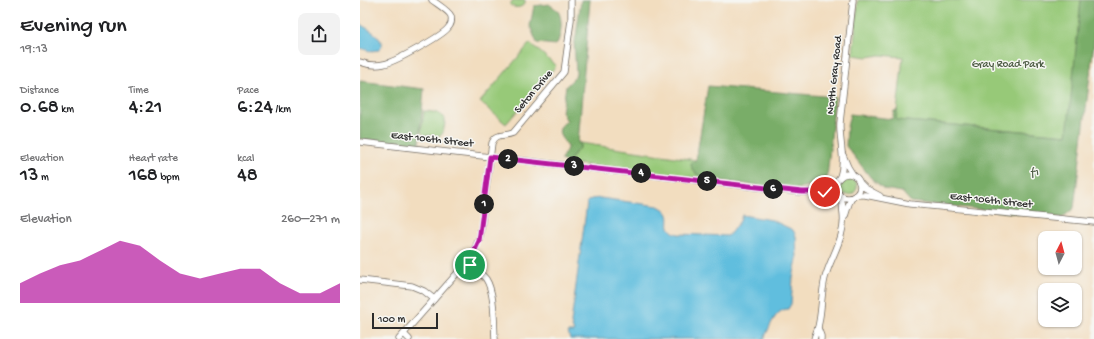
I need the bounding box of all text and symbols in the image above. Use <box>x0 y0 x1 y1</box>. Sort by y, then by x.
button: share <box>298 13 340 55</box>
text: Evening run <box>20 14 127 40</box>
street label: North Gray Road <box>825 34 845 115</box>
text: 19:13 <box>20 42 48 57</box>
park label: Gray Road Park <box>972 59 1045 71</box>
street label: Seton Drive <box>512 68 556 116</box>
text: Distance <box>20 85 59 97</box>
text: Time <box>129 85 149 97</box>
text: Pace <box>237 85 259 97</box>
text: 0.68 <box>20 97 59 120</box>
text: 4:21 <box>129 97 162 120</box>
text: 6:24 <box>237 97 273 120</box>
text: km <box>59 104 74 116</box>
text: /km <box>273 104 291 116</box>
street label: East 106th Street <box>390 130 475 150</box>
pin: 2 <box>498 149 518 169</box>
text: Elevation <box>20 153 64 165</box>
text: Heart rate <box>129 153 178 165</box>
text: kcal <box>237 153 255 165</box>
text: 2 <box>505 153 511 165</box>
pin: 3 <box>564 156 584 176</box>
text: 3 <box>571 160 577 172</box>
pin: 4 <box>631 163 651 183</box>
text: 13 <box>20 165 38 188</box>
text: 168 <box>129 165 158 188</box>
text: 48 <box>237 165 258 188</box>
park label: f1 <box>1030 166 1039 179</box>
text: 4 <box>638 167 644 179</box>
pin: 5 <box>697 171 717 191</box>
text: m <box>38 172 49 184</box>
text: bpm <box>158 172 179 184</box>
text: 5 <box>704 175 710 187</box>
pin <box>808 175 842 209</box>
pin: 6 <box>763 179 783 199</box>
icon: check <box>814 181 836 203</box>
text: 6 <box>770 183 776 195</box>
street label: East 106th Street <box>949 191 1034 211</box>
pin: 1 <box>474 194 494 214</box>
text: 1 <box>482 198 486 210</box>
text: Elevation <box>20 212 72 227</box>
text: 260–271 m <box>281 212 340 227</box>
north arrow <box>1038 231 1082 275</box>
map controls <box>1038 231 1082 327</box>
pin <box>453 248 487 282</box>
icon: arrive <box>459 254 481 276</box>
button: layers <box>1038 283 1082 327</box>
scale bar <box>372 311 438 330</box>
text: 100 m <box>378 314 405 326</box>

